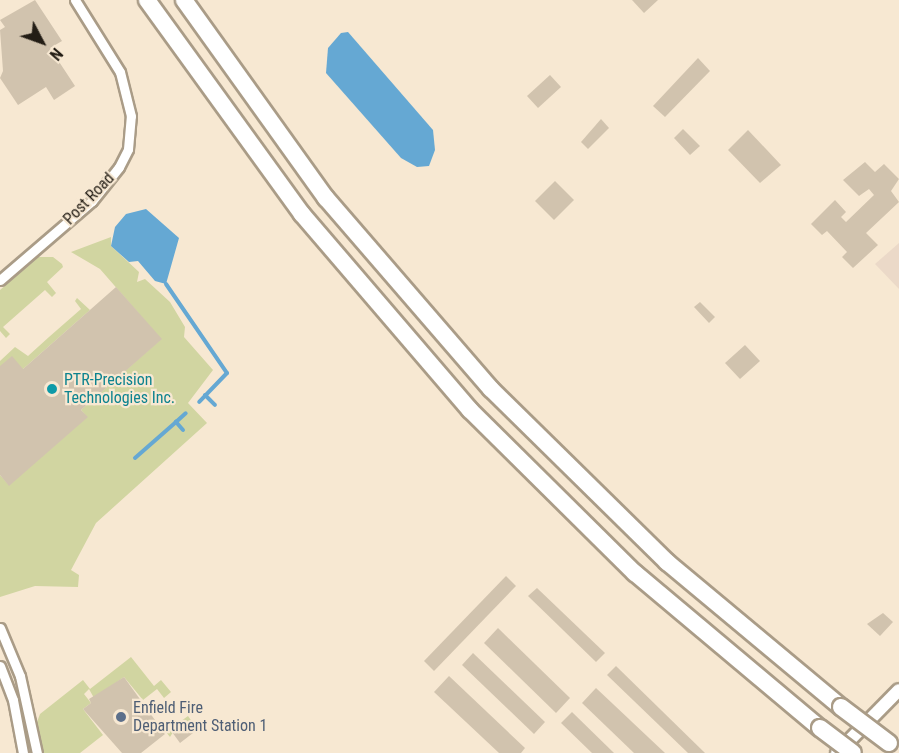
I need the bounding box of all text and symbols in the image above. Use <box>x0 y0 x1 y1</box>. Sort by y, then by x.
north arrow <box>12 12 72 72</box>
text: N <box>46 44 66 64</box>
street label: Post Road <box>60 169 118 229</box>
place label: PTR-Precision Technologies Inc. <box>64 370 175 408</box>
marker: PTR-Precision Technologies Inc. <box>45 382 59 396</box>
place label: Enfield Fire Department Station 1 <box>133 698 267 736</box>
marker: Enfield Fire Department Station 1 <box>114 710 128 724</box>

